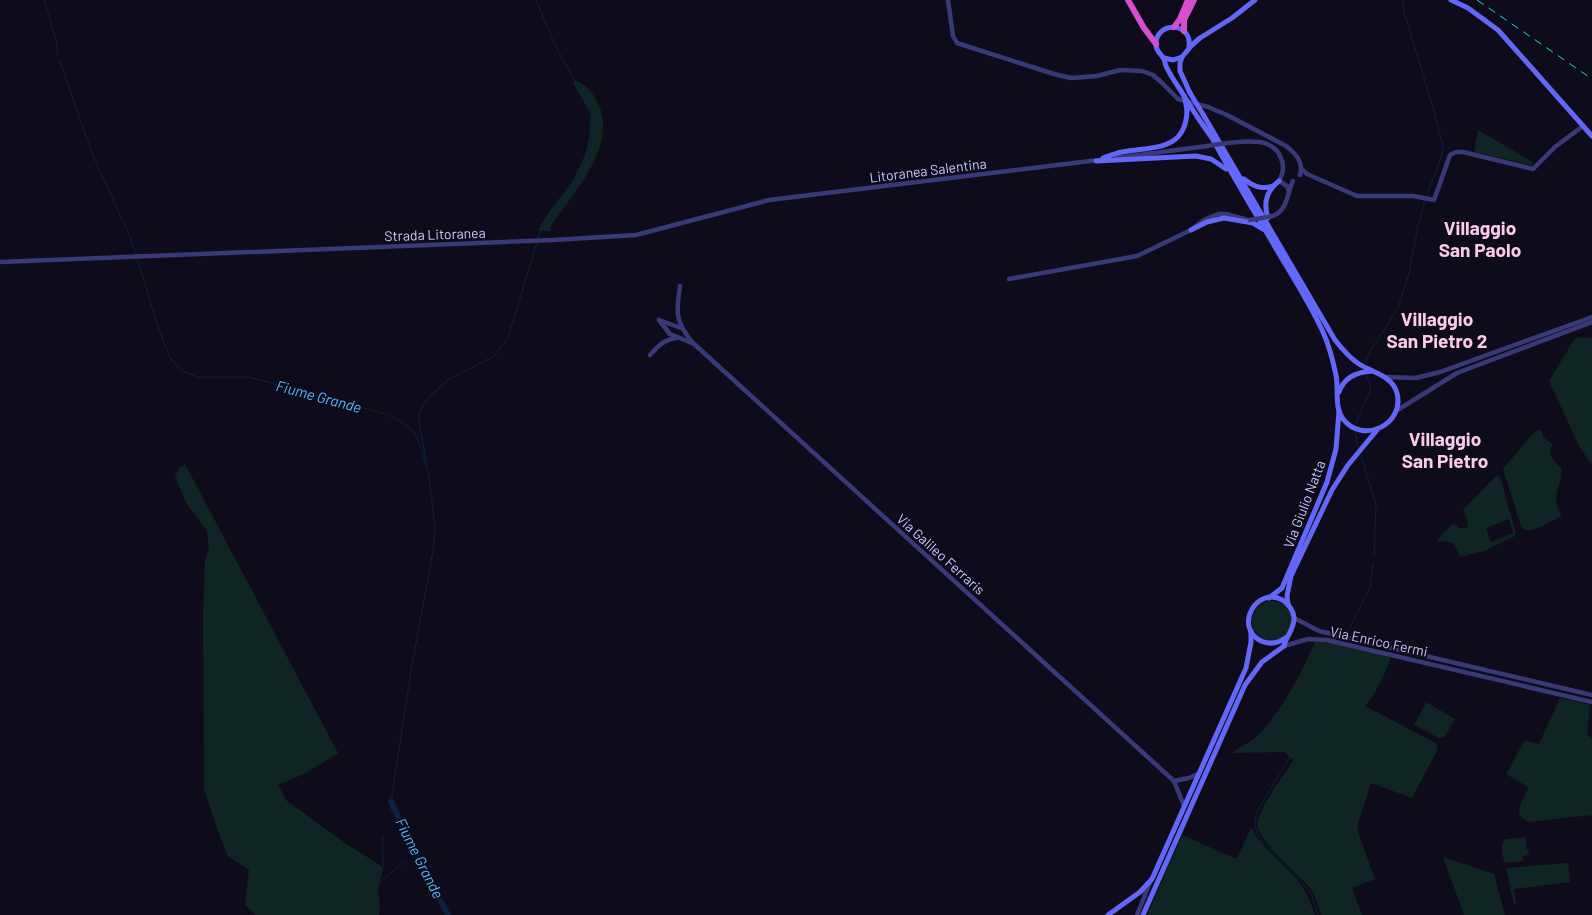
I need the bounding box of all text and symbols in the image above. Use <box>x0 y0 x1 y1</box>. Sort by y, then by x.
street label: Litoranea Salentina <box>868 154 988 186</box>
district label: Villaggio San Paolo <box>1439 216 1521 261</box>
street label: Strada Litoranea <box>384 224 486 244</box>
district label: Villaggio San Pietro 2 <box>1386 307 1488 352</box>
water label: Fiume Grande <box>274 376 364 416</box>
district label: Villaggio San Pietro <box>1402 427 1488 472</box>
street label: Via Giulio Natta <box>1279 458 1329 550</box>
street label: Via Galileo Ferraris <box>893 510 989 598</box>
street label: Via Enrico Fermi <box>1329 622 1429 660</box>
water label: Fiume Grande <box>392 815 448 901</box>

